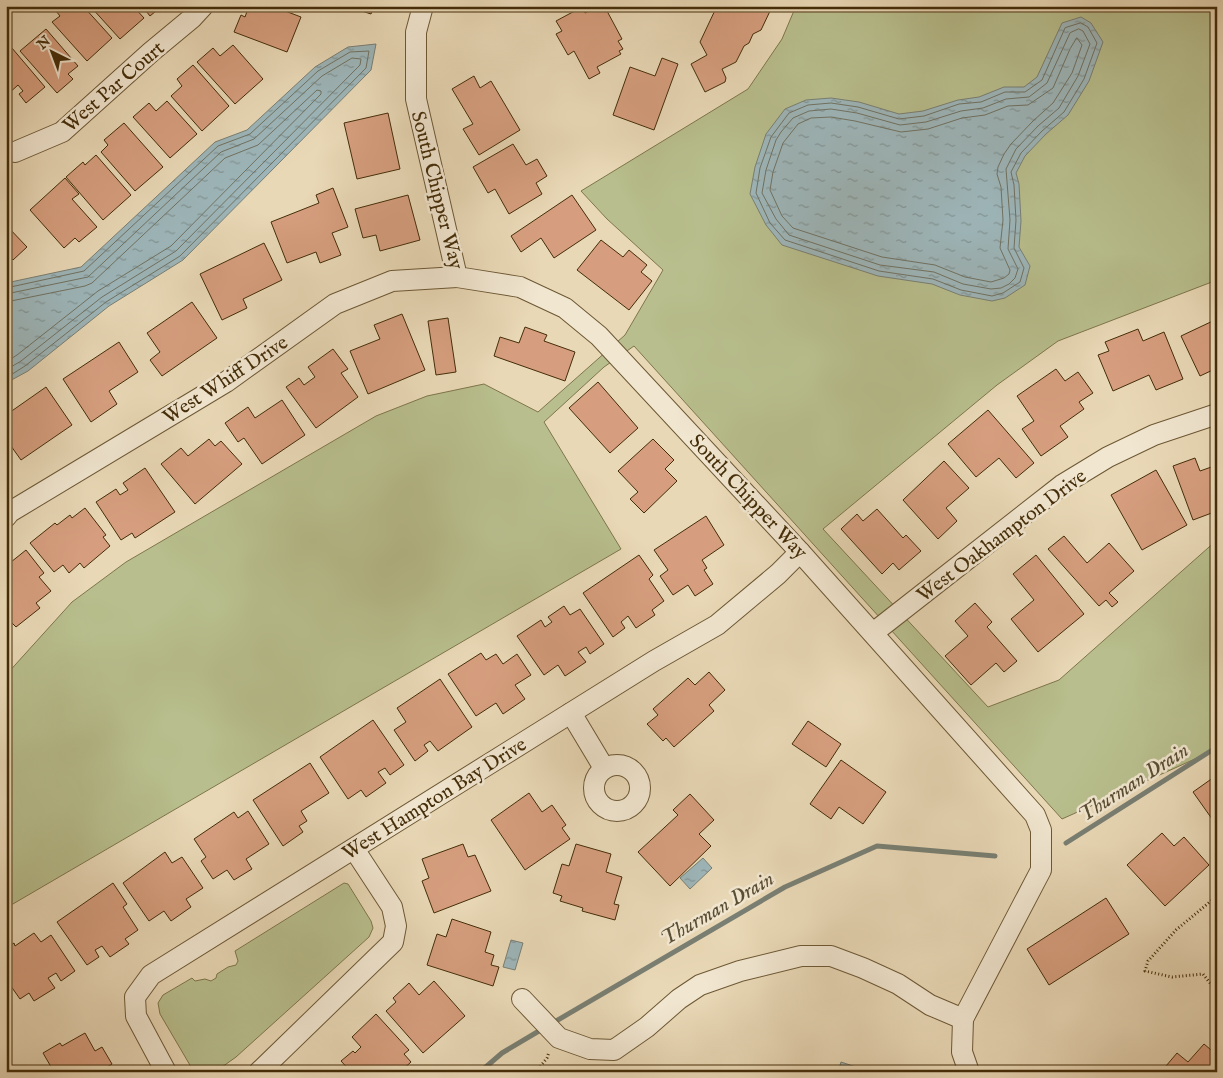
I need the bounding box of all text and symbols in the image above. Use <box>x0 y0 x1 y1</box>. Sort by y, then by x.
north arrow <box>28 28 78 78</box>
text: N <box>33 32 54 54</box>
street label: West Par Court <box>58 36 170 138</box>
street label: South Chipper Way <box>405 109 468 272</box>
street label: West Whiff Drive <box>159 330 293 430</box>
street label: South Chipper Way <box>683 429 812 565</box>
street label: West Oakhampton Drive <box>912 464 1092 608</box>
street label: West Hampton Bay Drive <box>338 732 532 866</box>
water label: Thurman Drain <box>1073 737 1194 829</box>
water label: Thurman Drain <box>656 866 779 953</box>

